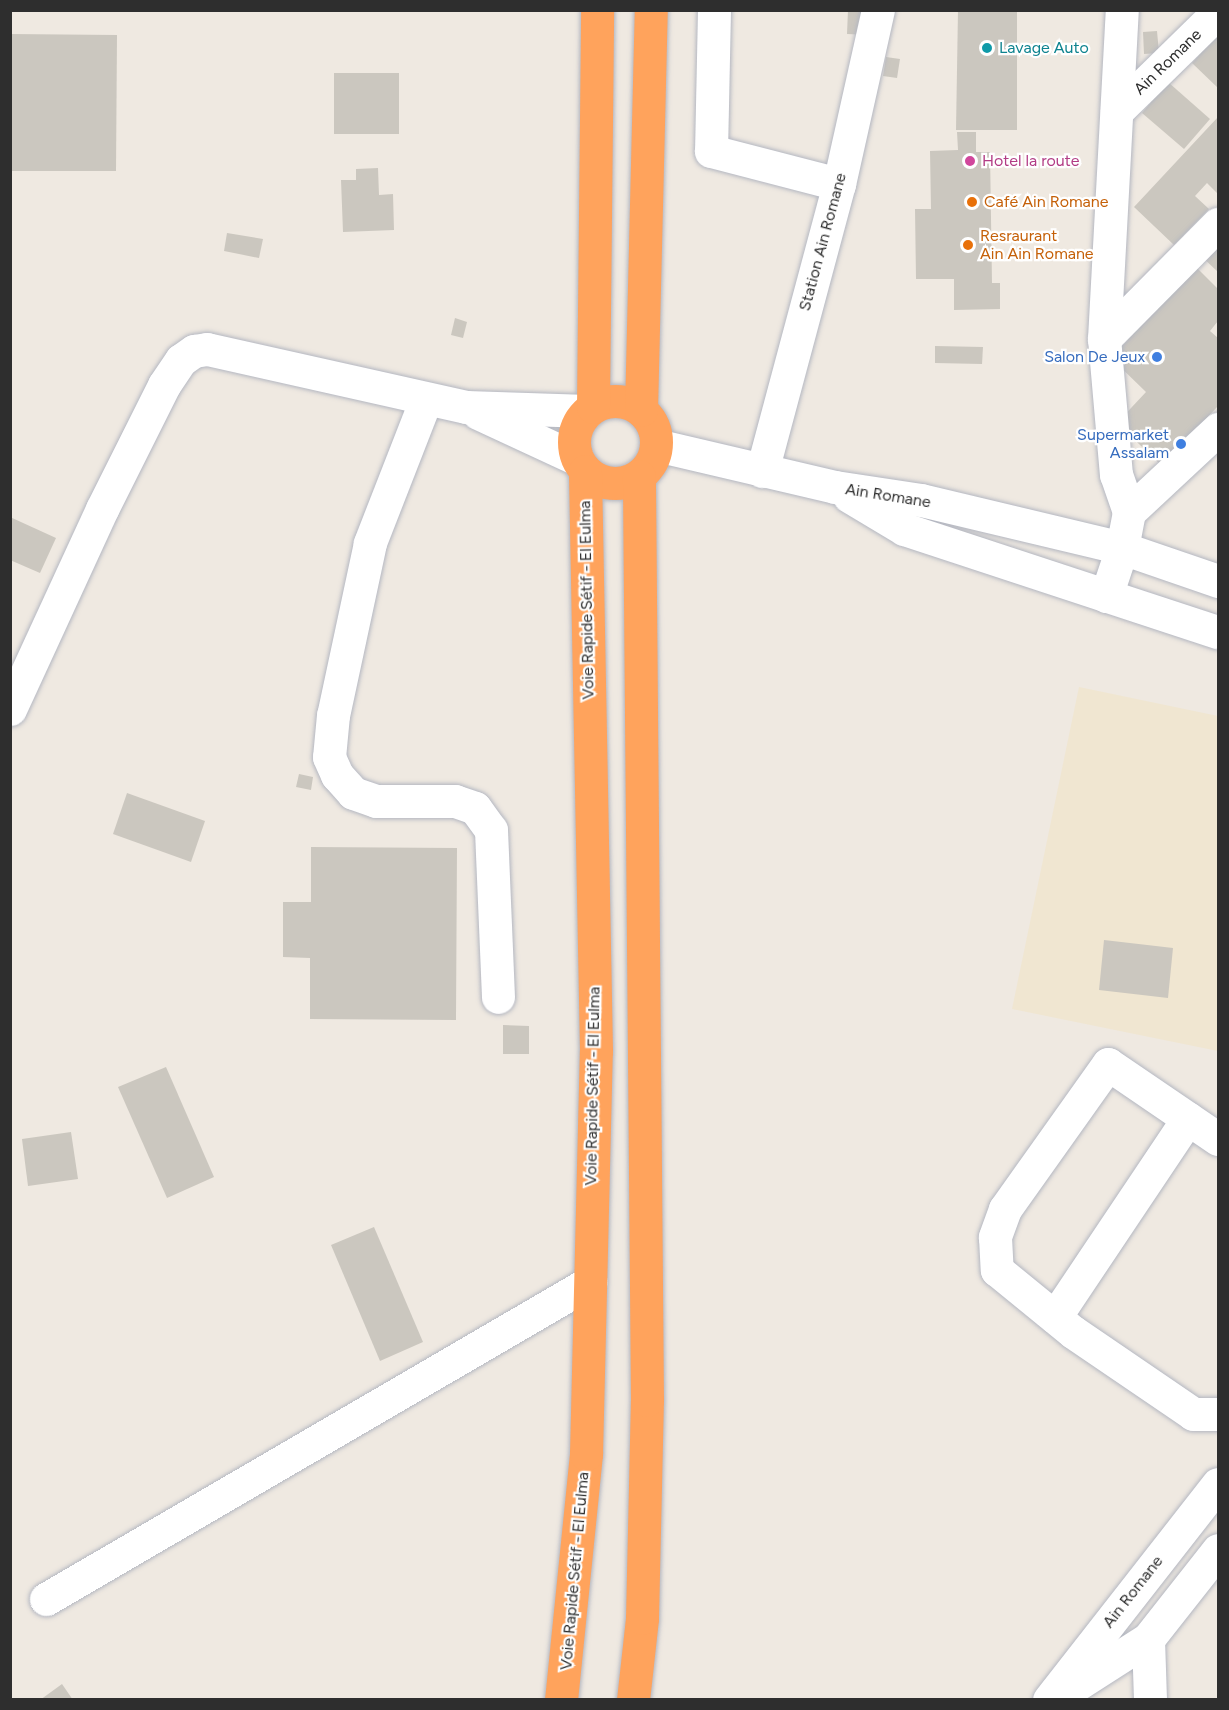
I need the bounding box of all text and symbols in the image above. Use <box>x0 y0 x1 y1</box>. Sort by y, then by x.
street label: Ain Romane <box>1130 25 1206 99</box>
place label: Lavage Auto <box>999 38 1089 58</box>
marker: Lavage Auto <box>980 41 994 55</box>
place label: Hotel la route <box>982 151 1080 171</box>
marker: Hotel la route <box>963 154 977 168</box>
street label: Station Ain Romane <box>795 171 851 313</box>
place label: Café Ain Romane <box>984 192 1108 212</box>
marker: Café Ain Romane <box>965 195 979 209</box>
place label: Resraurant Ain Ain Romane <box>980 226 1094 264</box>
marker: Resraurant Ain Ain Romane <box>961 238 975 252</box>
place label: Salon De Jeux <box>1044 347 1145 367</box>
marker: Salon De Jeux <box>1150 350 1164 364</box>
place label: Supermarket Assalam <box>1077 425 1169 463</box>
marker: Supermarket Assalam <box>1174 437 1188 451</box>
street label: Ain Romane <box>844 480 932 512</box>
street label: Voie Rapide Sétif - El Eulma <box>576 500 598 700</box>
street label: Voie Rapide Sétif - El Eulma <box>582 986 604 1186</box>
street label: Voie Rapide Sétif - El Eulma <box>557 1471 593 1671</box>
street label: Ain Romane <box>1099 1552 1167 1632</box>

